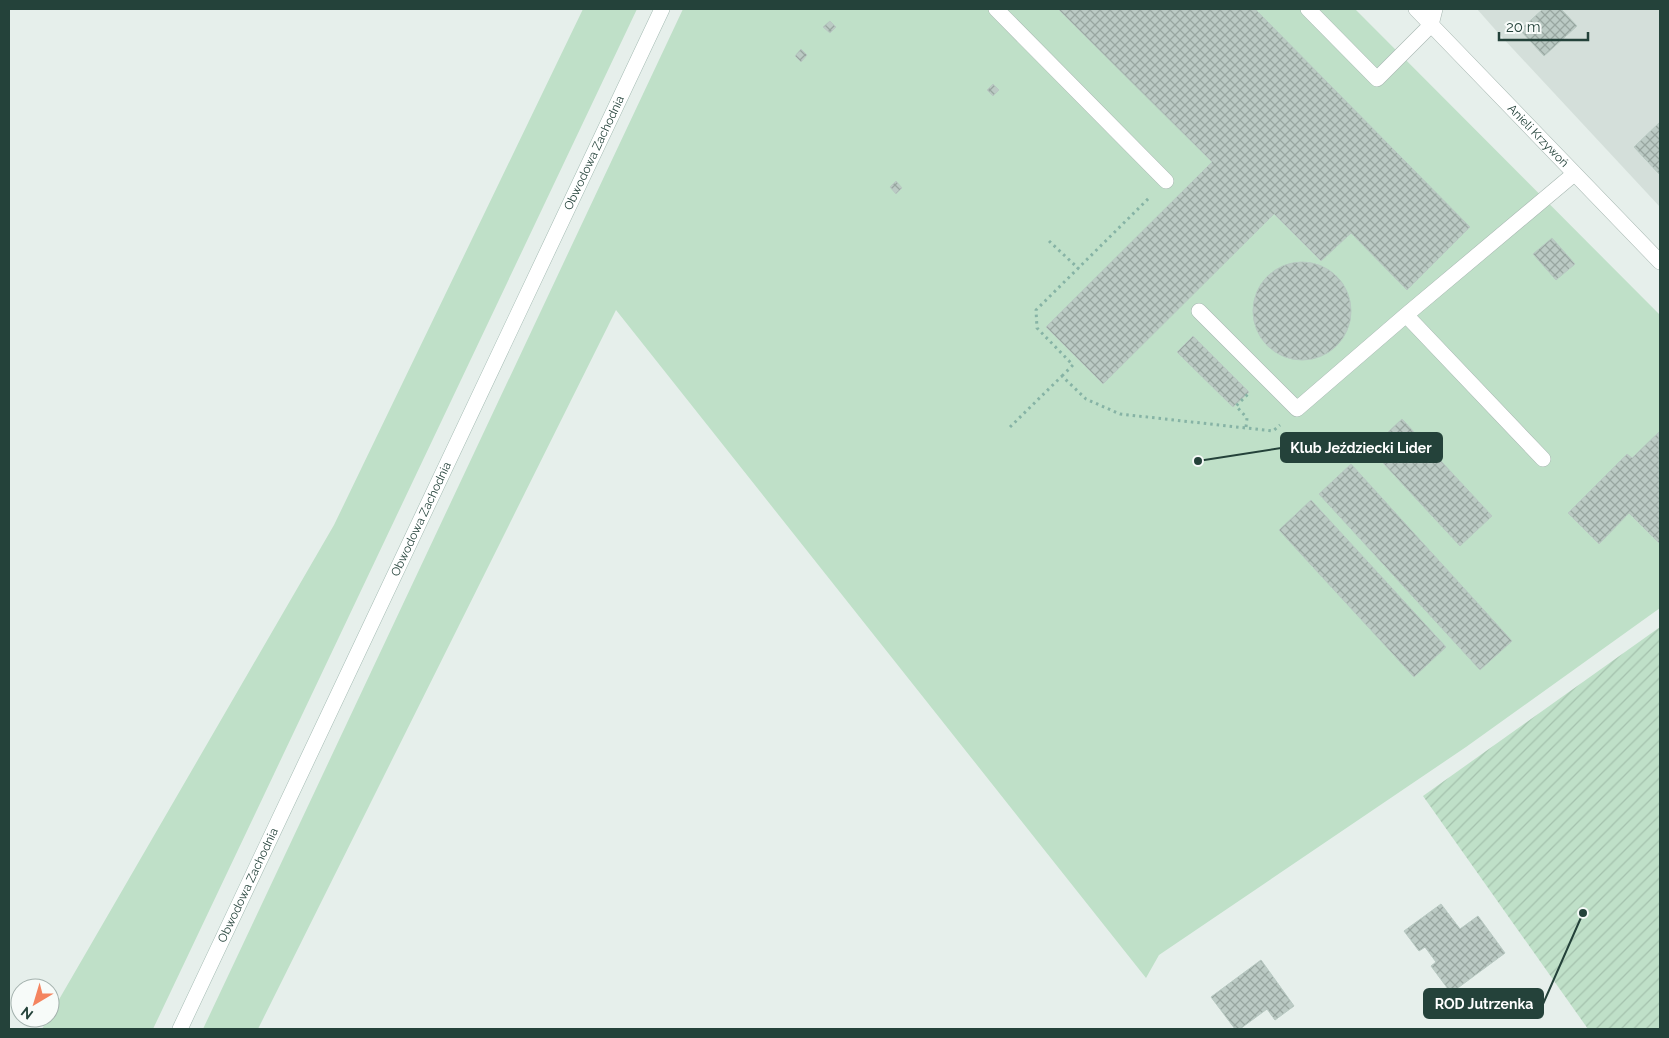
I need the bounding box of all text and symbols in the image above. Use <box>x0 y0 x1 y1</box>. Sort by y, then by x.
scale bar <box>1499 10 1588 42</box>
text: 20 m <box>1506 18 1541 36</box>
street label: Obwodowa Zachodnia <box>561 93 627 212</box>
street label: Anieli Krzywoń <box>1505 101 1572 170</box>
callout: Klub Jeździecki Lider <box>1281 433 1442 462</box>
text: Klub Jeździecki Lider <box>1290 440 1432 456</box>
street label: Obwodowa Zachodnia <box>388 460 454 579</box>
street label: Obwodowa Zachodnia <box>215 826 281 945</box>
north arrow <box>10 978 60 1028</box>
callout: ROD Jutrzenka <box>1424 989 1543 1018</box>
text: ROD Jutrzenka <box>1435 996 1533 1012</box>
text: N <box>18 1004 36 1023</box>

